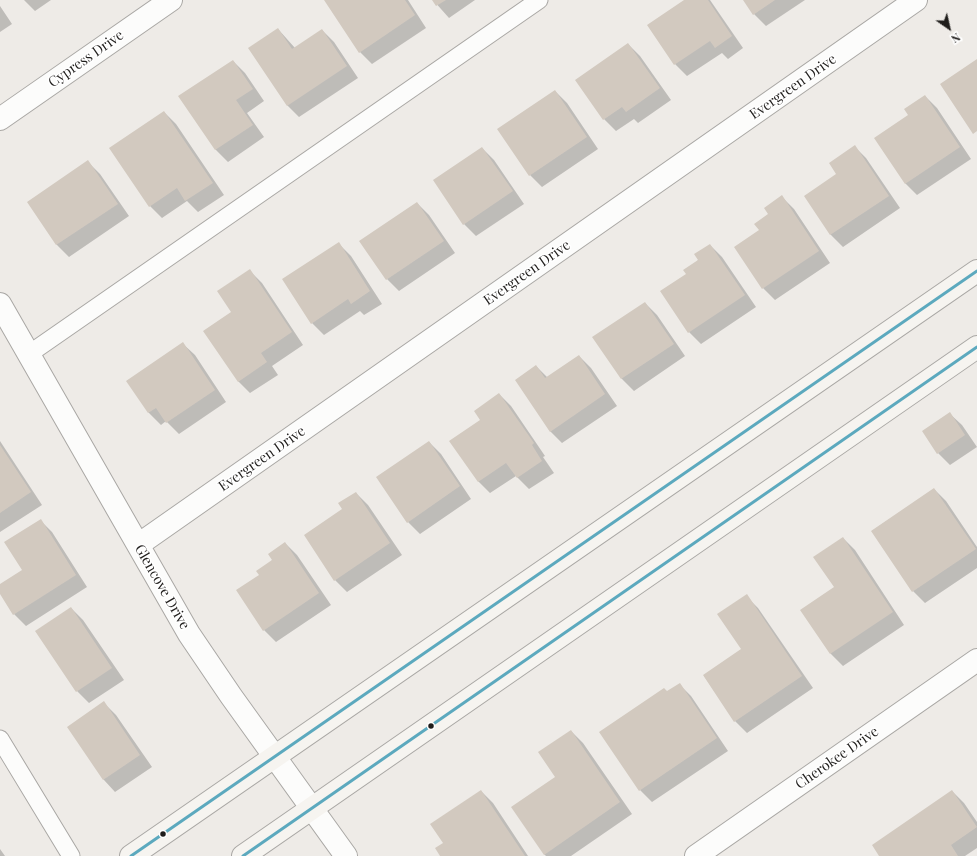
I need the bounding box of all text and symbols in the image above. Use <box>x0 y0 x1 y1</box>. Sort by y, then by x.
north arrow <box>929 8 969 48</box>
street label: Cypress Drive <box>45 27 127 91</box>
text: N <box>949 30 963 47</box>
street label: Evergreen Drive <box>746 51 840 123</box>
street label: Evergreen Drive <box>480 237 574 309</box>
street label: Evergreen Drive <box>215 423 309 495</box>
street label: Glencove Drive <box>131 542 193 632</box>
unlabelled marker <box>426 721 436 731</box>
street label: Cherokee Drive <box>792 723 882 793</box>
unlabelled marker <box>158 829 168 839</box>

